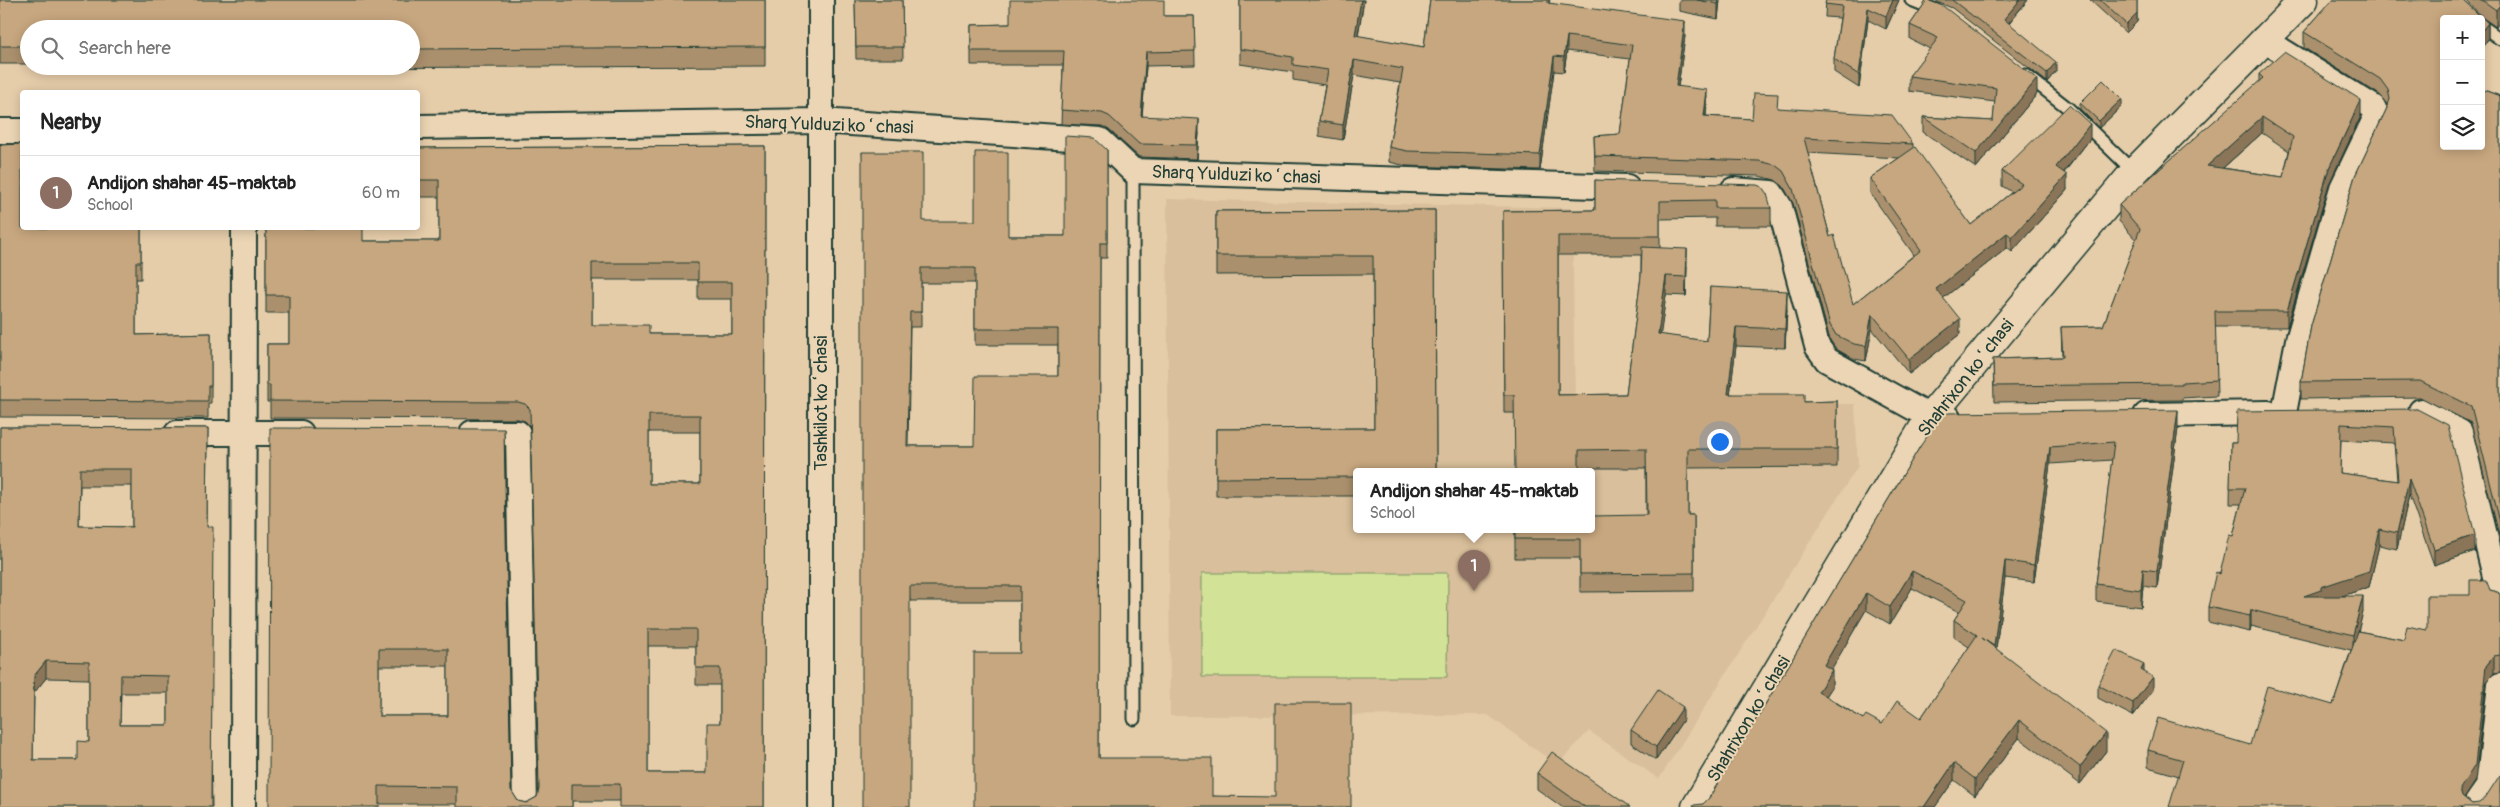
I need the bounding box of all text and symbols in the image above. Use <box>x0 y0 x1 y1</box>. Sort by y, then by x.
map controls <box>2440 15 2485 150</box>
button: + <box>2440 15 2485 60</box>
search box <box>20 20 420 75</box>
icon: search <box>38 34 66 62</box>
text: Search here <box>78 36 171 60</box>
button: − <box>2440 60 2485 105</box>
button: layers <box>2440 105 2485 150</box>
text: Nearby <box>40 109 101 136</box>
street label: Sharq Yulduzi koʻchasi <box>744 111 914 139</box>
street label: Sharq Yulduzi koʻchasi <box>1151 161 1321 189</box>
text: Andijon shahar 45-maktab <box>87 171 296 195</box>
text: 1 <box>53 183 59 203</box>
text: 60 m <box>362 183 400 203</box>
text: School <box>87 195 133 215</box>
street label: Shahrixon koʻchasi <box>1913 315 2019 441</box>
street label: Tashkilot koʻchasi <box>810 336 833 470</box>
your location <box>1707 429 1733 455</box>
popup <box>1353 468 1595 533</box>
text: Andijon shahar 45-maktab <box>1369 479 1579 503</box>
text: School <box>1369 503 1415 523</box>
pin: 1 <box>1458 550 1490 591</box>
street label: Shahrixon koʻchasi <box>1702 652 1796 786</box>

